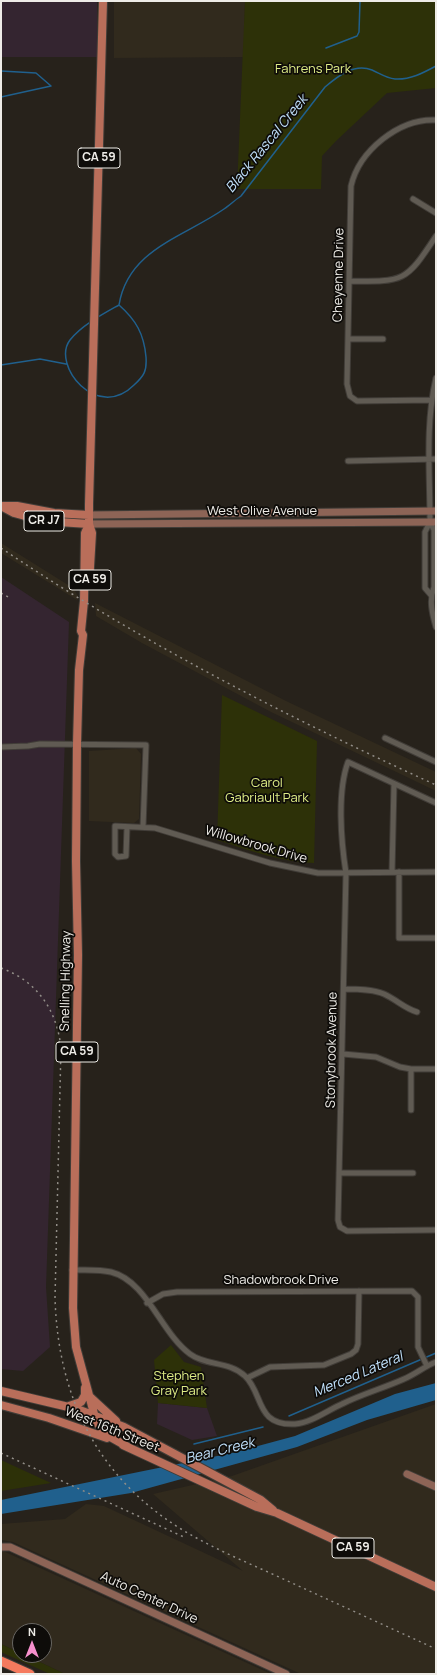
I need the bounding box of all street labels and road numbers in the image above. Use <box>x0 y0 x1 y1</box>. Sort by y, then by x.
road number: CA 59 <box>78 148 120 168</box>
street label: Cheyenne Drive <box>330 228 348 322</box>
street label: West Olive Avenue <box>207 503 317 519</box>
road number: CR J7 <box>24 511 64 531</box>
road number: CA 59 <box>69 570 111 590</box>
street label: Willowbrook Drive <box>203 823 309 867</box>
street label: Snelling Highway <box>57 930 75 1032</box>
street label: Stonybrook Avenue <box>323 992 341 1108</box>
road number: CA 59 <box>56 1042 98 1062</box>
street label: Shadowbrook Drive <box>223 1272 339 1288</box>
street label: West 16th Street <box>63 1404 161 1456</box>
road number: CA 59 <box>332 1538 374 1558</box>
street label: Auto Center Drive <box>98 1569 200 1627</box>

